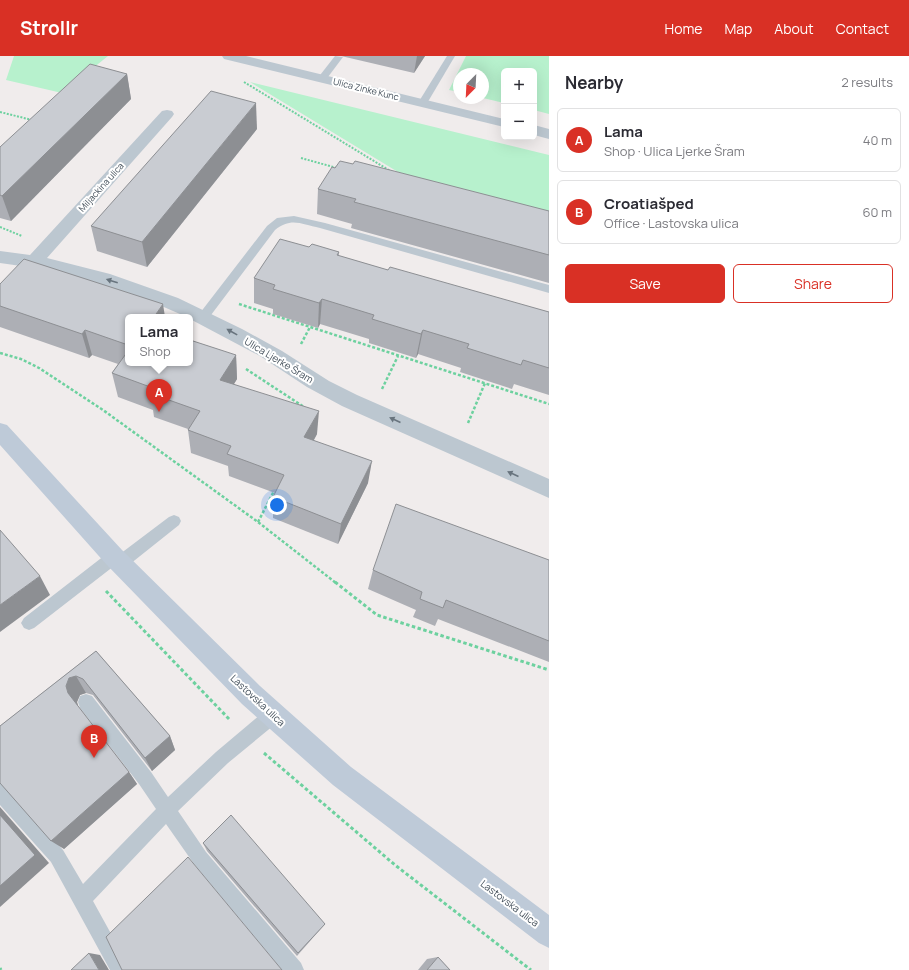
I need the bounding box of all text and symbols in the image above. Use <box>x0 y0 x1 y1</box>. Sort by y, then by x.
text: Strollr <box>20 15 78 41</box>
text: Home <box>665 19 702 38</box>
text: Map <box>724 19 752 38</box>
text: About <box>774 19 814 38</box>
text: Contact <box>836 19 889 38</box>
north arrow <box>453 68 489 104</box>
map controls <box>501 68 537 140</box>
button: + <box>501 68 537 104</box>
text: Nearby <box>565 71 623 94</box>
text: 2 results <box>841 73 893 91</box>
street label: Ulica Zinke Kunc <box>332 75 400 103</box>
button: − <box>501 104 537 140</box>
text: Lama <box>604 121 643 142</box>
text: A <box>575 131 583 149</box>
text: 40 m <box>863 131 892 149</box>
text: Shop · Ulica Ljerke Šram <box>604 142 745 160</box>
street label: Miljackina ulica <box>75 160 127 214</box>
text: Croatiašped <box>604 193 694 214</box>
text: B <box>575 203 583 221</box>
text: 60 m <box>862 203 892 221</box>
text: Office · Lastovska ulica <box>604 214 739 232</box>
button: Save <box>565 264 725 303</box>
button: Share <box>733 264 893 303</box>
one-way arrow <box>106 278 118 284</box>
popup <box>125 314 193 366</box>
text: Lama <box>140 321 178 342</box>
one-way arrow <box>226 328 237 335</box>
street label: Ulica Ljerke Šram <box>242 334 316 386</box>
text: Shop <box>140 342 171 360</box>
pin: A <box>146 379 172 412</box>
one-way arrow <box>389 417 400 423</box>
one-way arrow <box>508 471 519 477</box>
your location <box>267 495 287 515</box>
street label: Lastovska ulica <box>228 671 288 729</box>
pin: B <box>81 725 107 758</box>
street label: Lastovska ulica <box>478 876 542 930</box>

